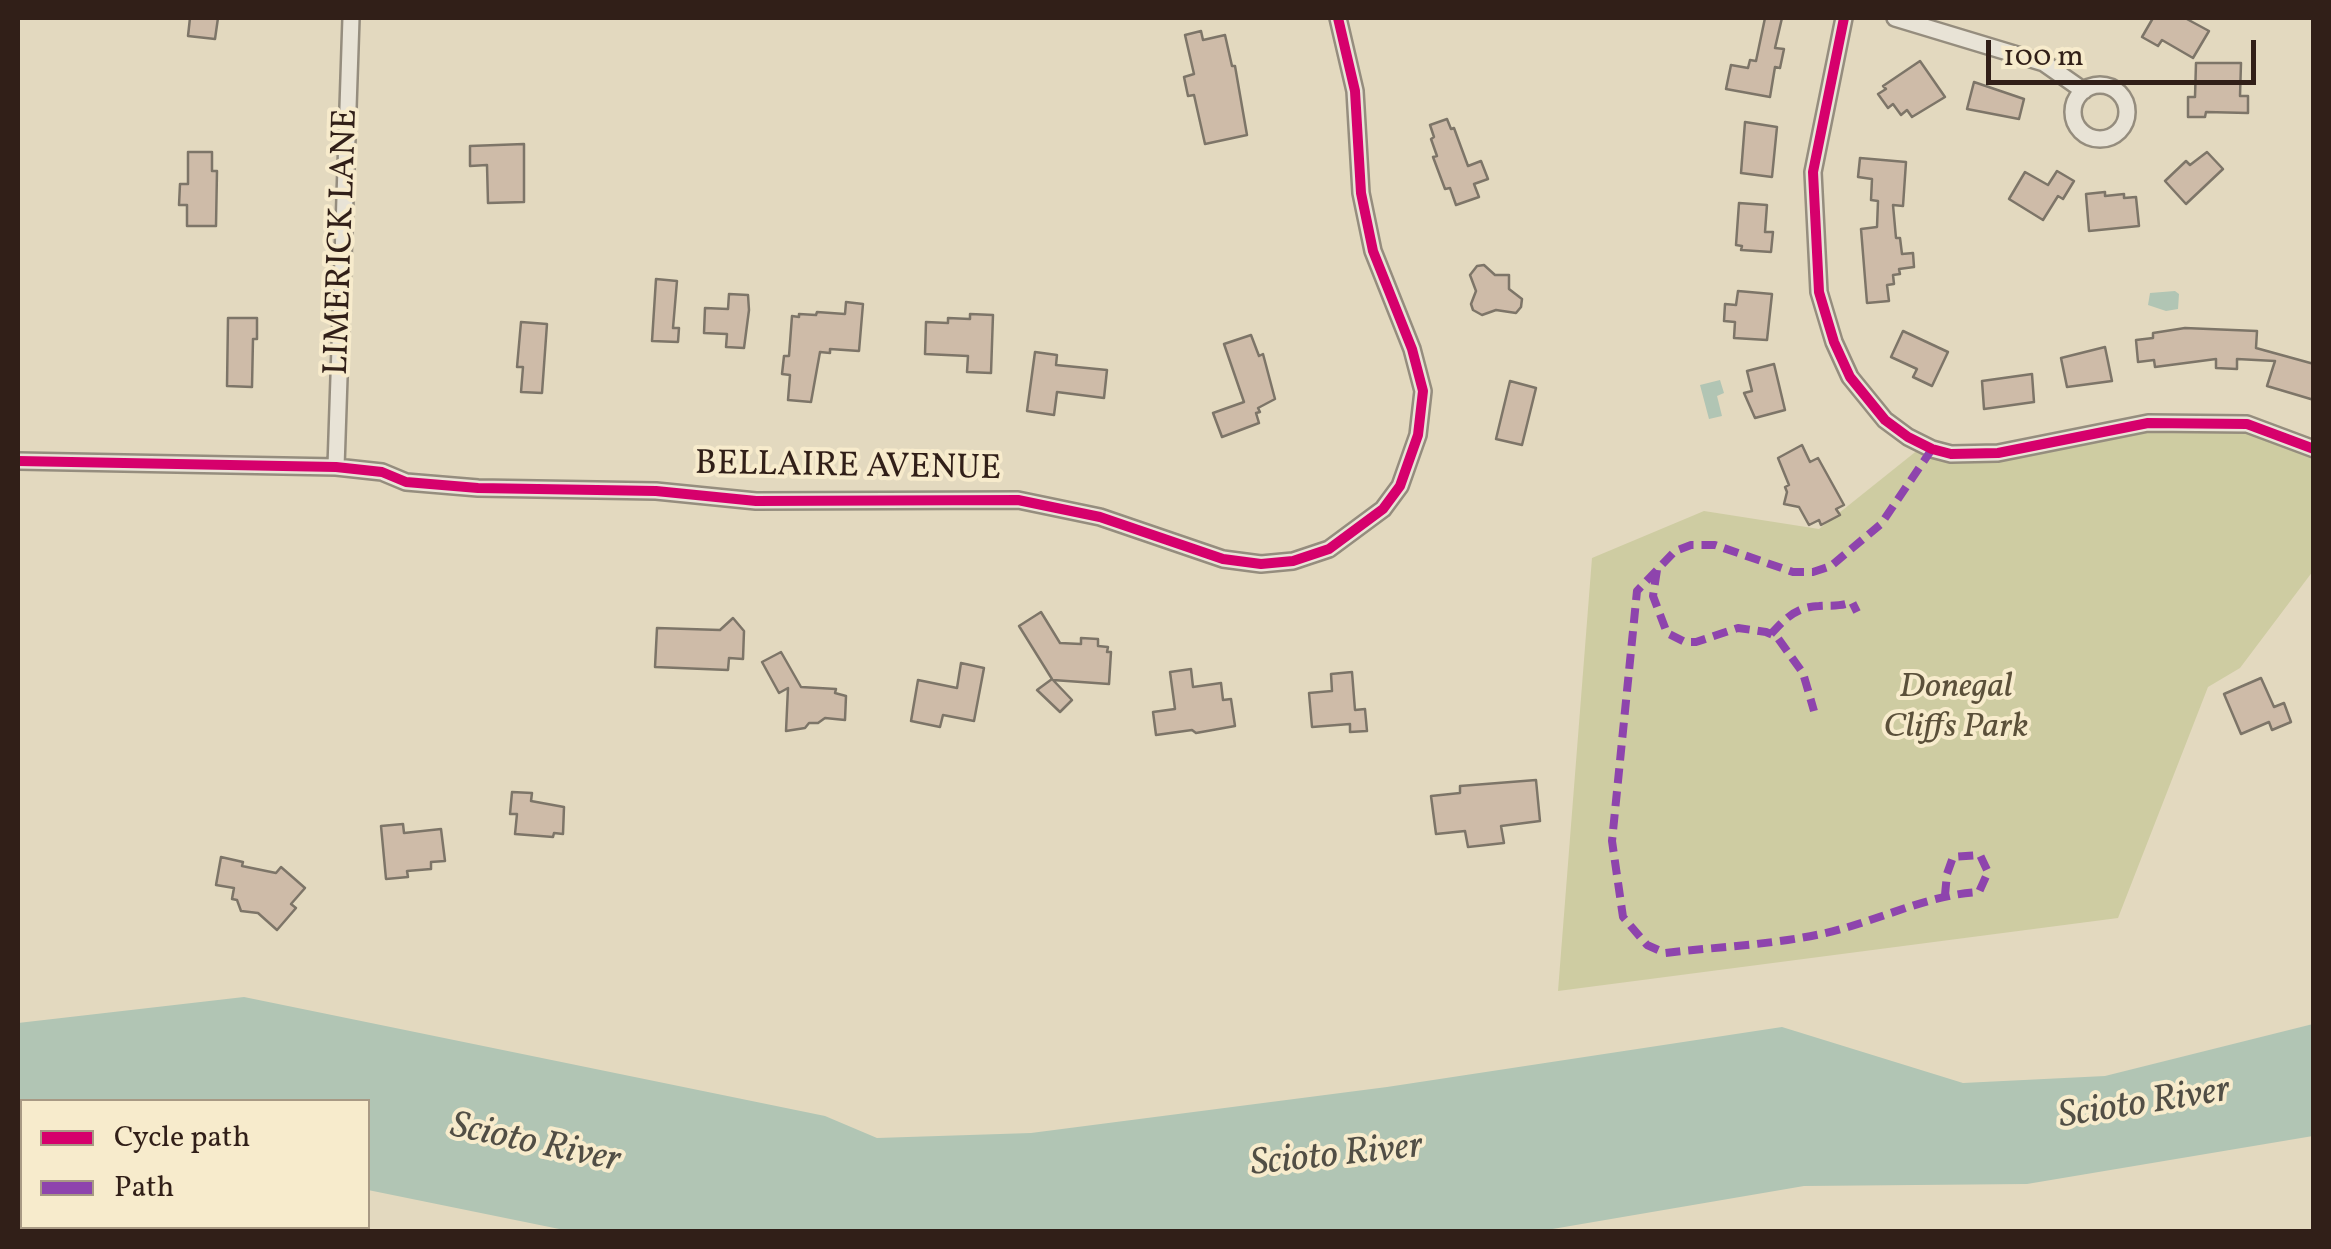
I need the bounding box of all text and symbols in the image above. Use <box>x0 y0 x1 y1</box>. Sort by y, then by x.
scale bar <box>1991 20 2261 82</box>
text: 100 m <box>2003 36 2084 78</box>
street label: LIMERICK LANE <box>318 108 370 376</box>
street label: BELLAIRE AVENUE <box>695 445 1001 493</box>
park label: Donegal Cliffs Park <box>1883 669 2029 751</box>
water label: Scioto River <box>2056 1070 2234 1142</box>
legend <box>20 1099 370 1229</box>
water label: Scioto River <box>446 1106 624 1186</box>
text: Cycle path <box>114 1117 250 1159</box>
water label: Scioto River <box>1249 1126 1425 1190</box>
text: Path <box>114 1167 174 1209</box>

